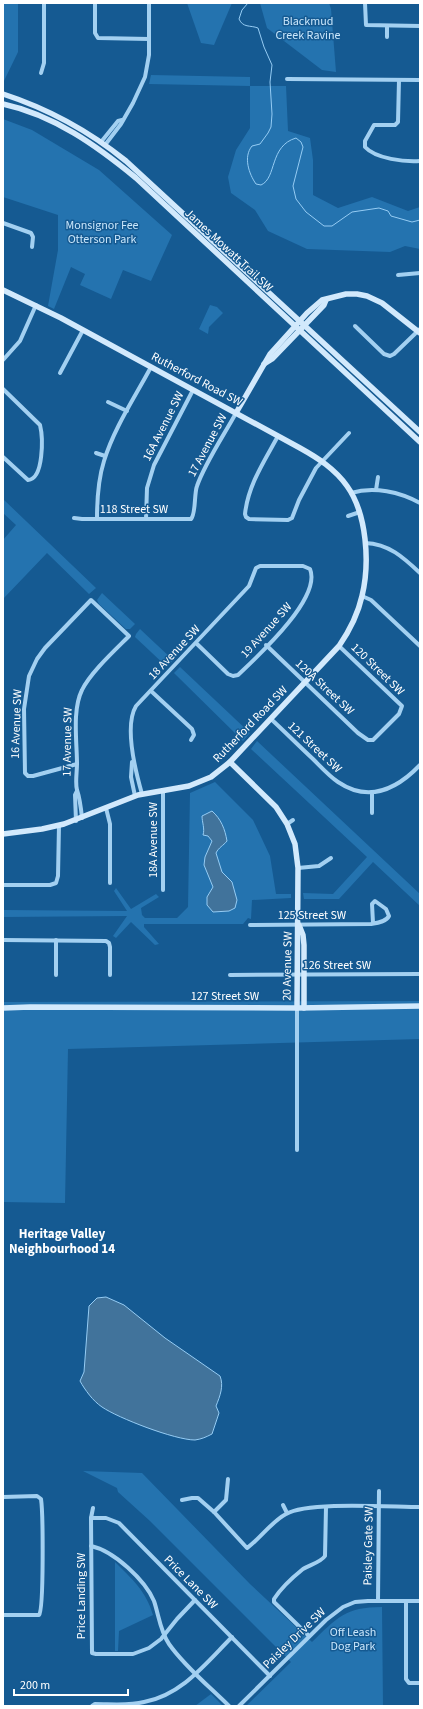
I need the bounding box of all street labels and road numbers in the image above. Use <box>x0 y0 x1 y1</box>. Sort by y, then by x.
street label: James Mowatt Trail SW <box>181 205 277 296</box>
street label: Rutherford Road SW <box>148 348 246 411</box>
street label: 16A Avenue SW <box>139 388 189 464</box>
street label: 17 Avenue SW <box>184 410 232 480</box>
street label: 118 Street SW <box>100 501 169 518</box>
street label: 19 Avenue SW <box>237 598 296 662</box>
street label: 18 Avenue SW <box>144 621 205 684</box>
street label: 120 Street SW <box>347 639 409 700</box>
street label: 120A Street SW <box>291 656 358 720</box>
street label: Rutherford Road SW <box>209 682 292 767</box>
street label: 16 Avenue SW <box>7 688 26 759</box>
street label: 17 Avenue SW <box>58 707 77 777</box>
street label: 121 Street SW <box>284 718 346 777</box>
street label: 18A Avenue SW <box>145 801 162 878</box>
street label: 125 Street SW <box>278 907 347 924</box>
street label: 20 Avenue SW <box>278 931 297 1001</box>
street label: 126 Street SW <box>303 957 372 974</box>
street label: 127 Street SW <box>191 988 260 1005</box>
street label: Paisley Gate SW <box>359 1506 378 1586</box>
street label: Price Landing SW <box>73 1552 90 1639</box>
street label: Price Lane SW <box>160 1552 222 1614</box>
street label: Paisley Drive SW <box>259 1603 330 1673</box>

